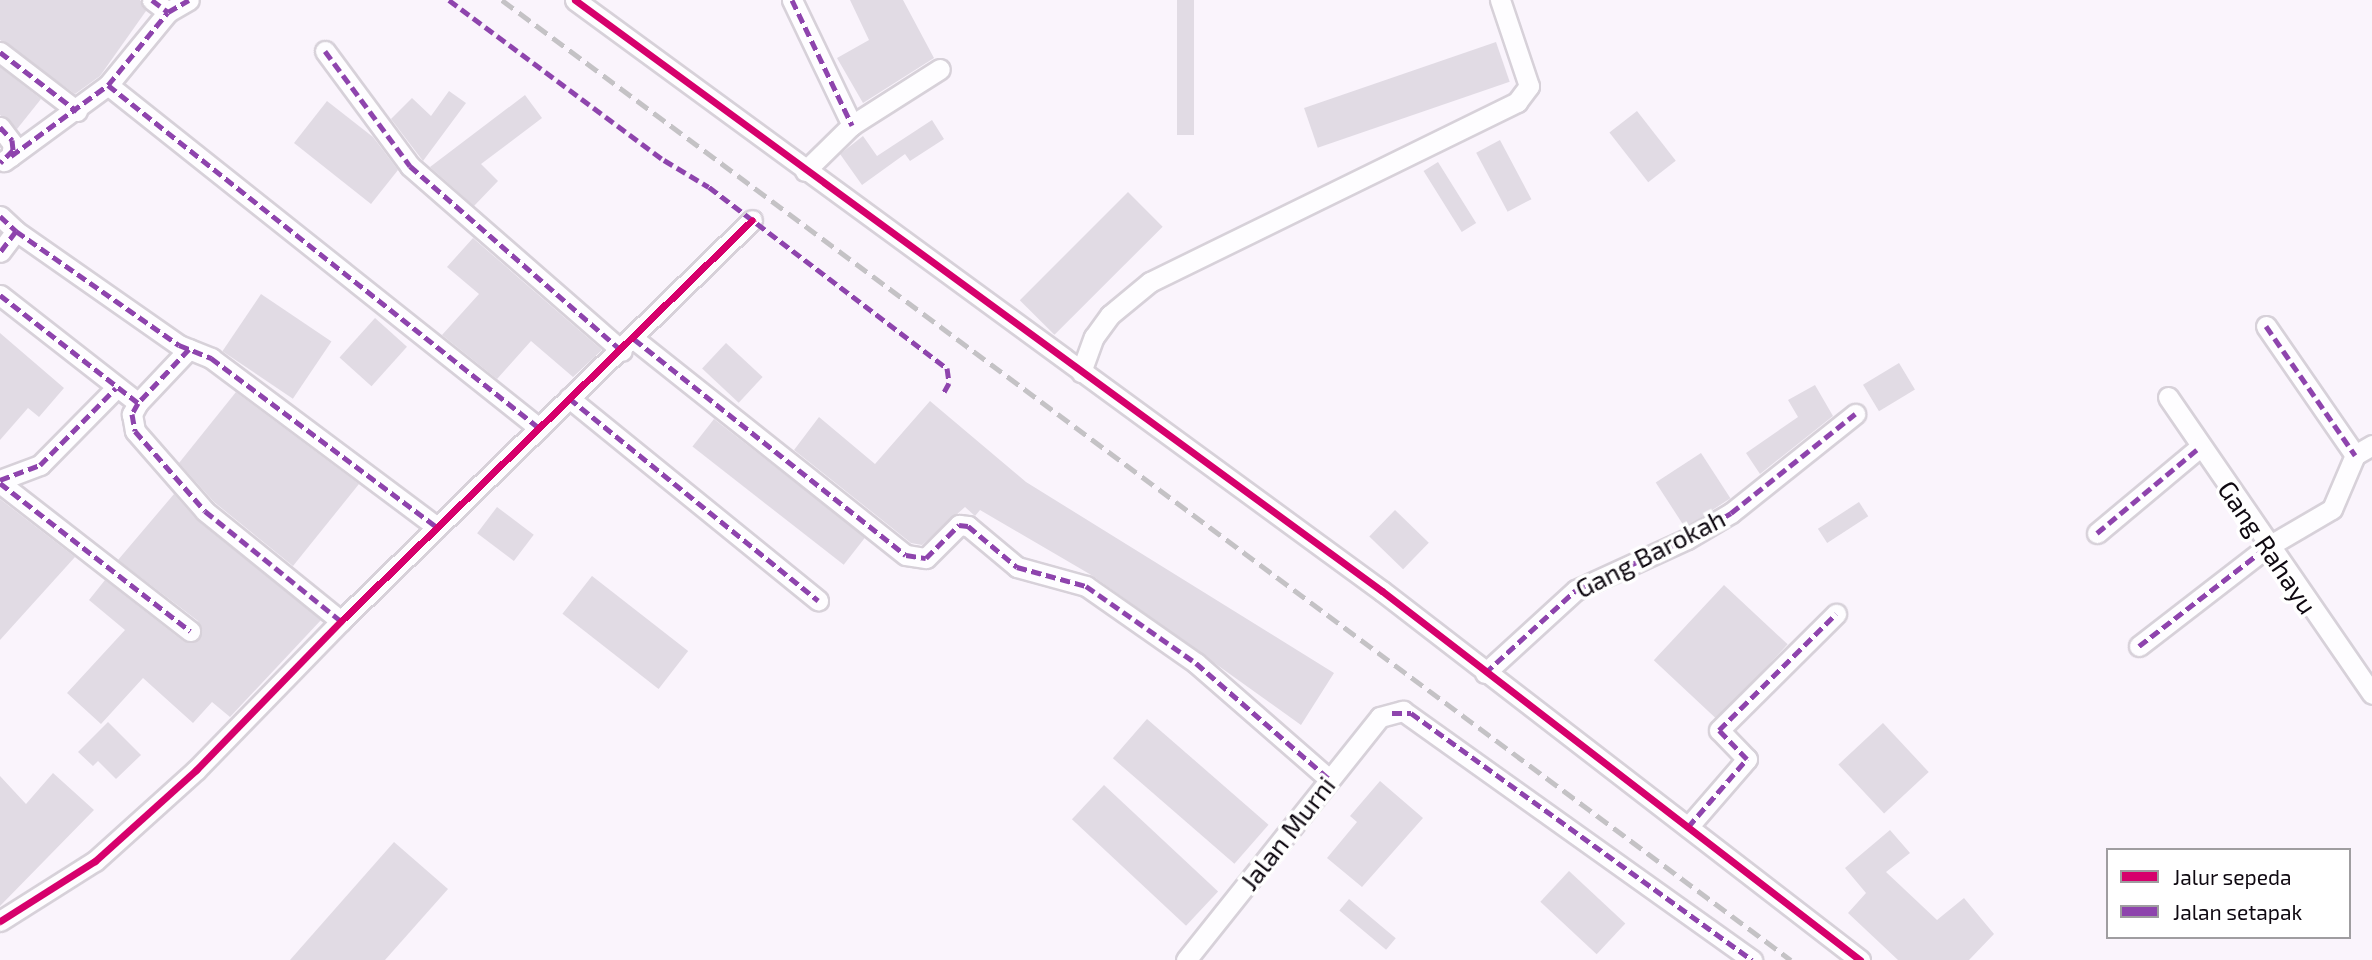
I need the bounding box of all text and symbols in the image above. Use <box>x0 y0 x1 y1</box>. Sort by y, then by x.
street label: Gang Rahayu <box>2212 474 2324 620</box>
street label: Gang Barokah <box>1570 502 1730 604</box>
street label: Jalan Murni <box>1233 770 1341 896</box>
legend <box>2106 848 2351 939</box>
text: Jalur sepeda <box>2173 864 2292 889</box>
text: Jalan setapak <box>2173 899 2302 924</box>

